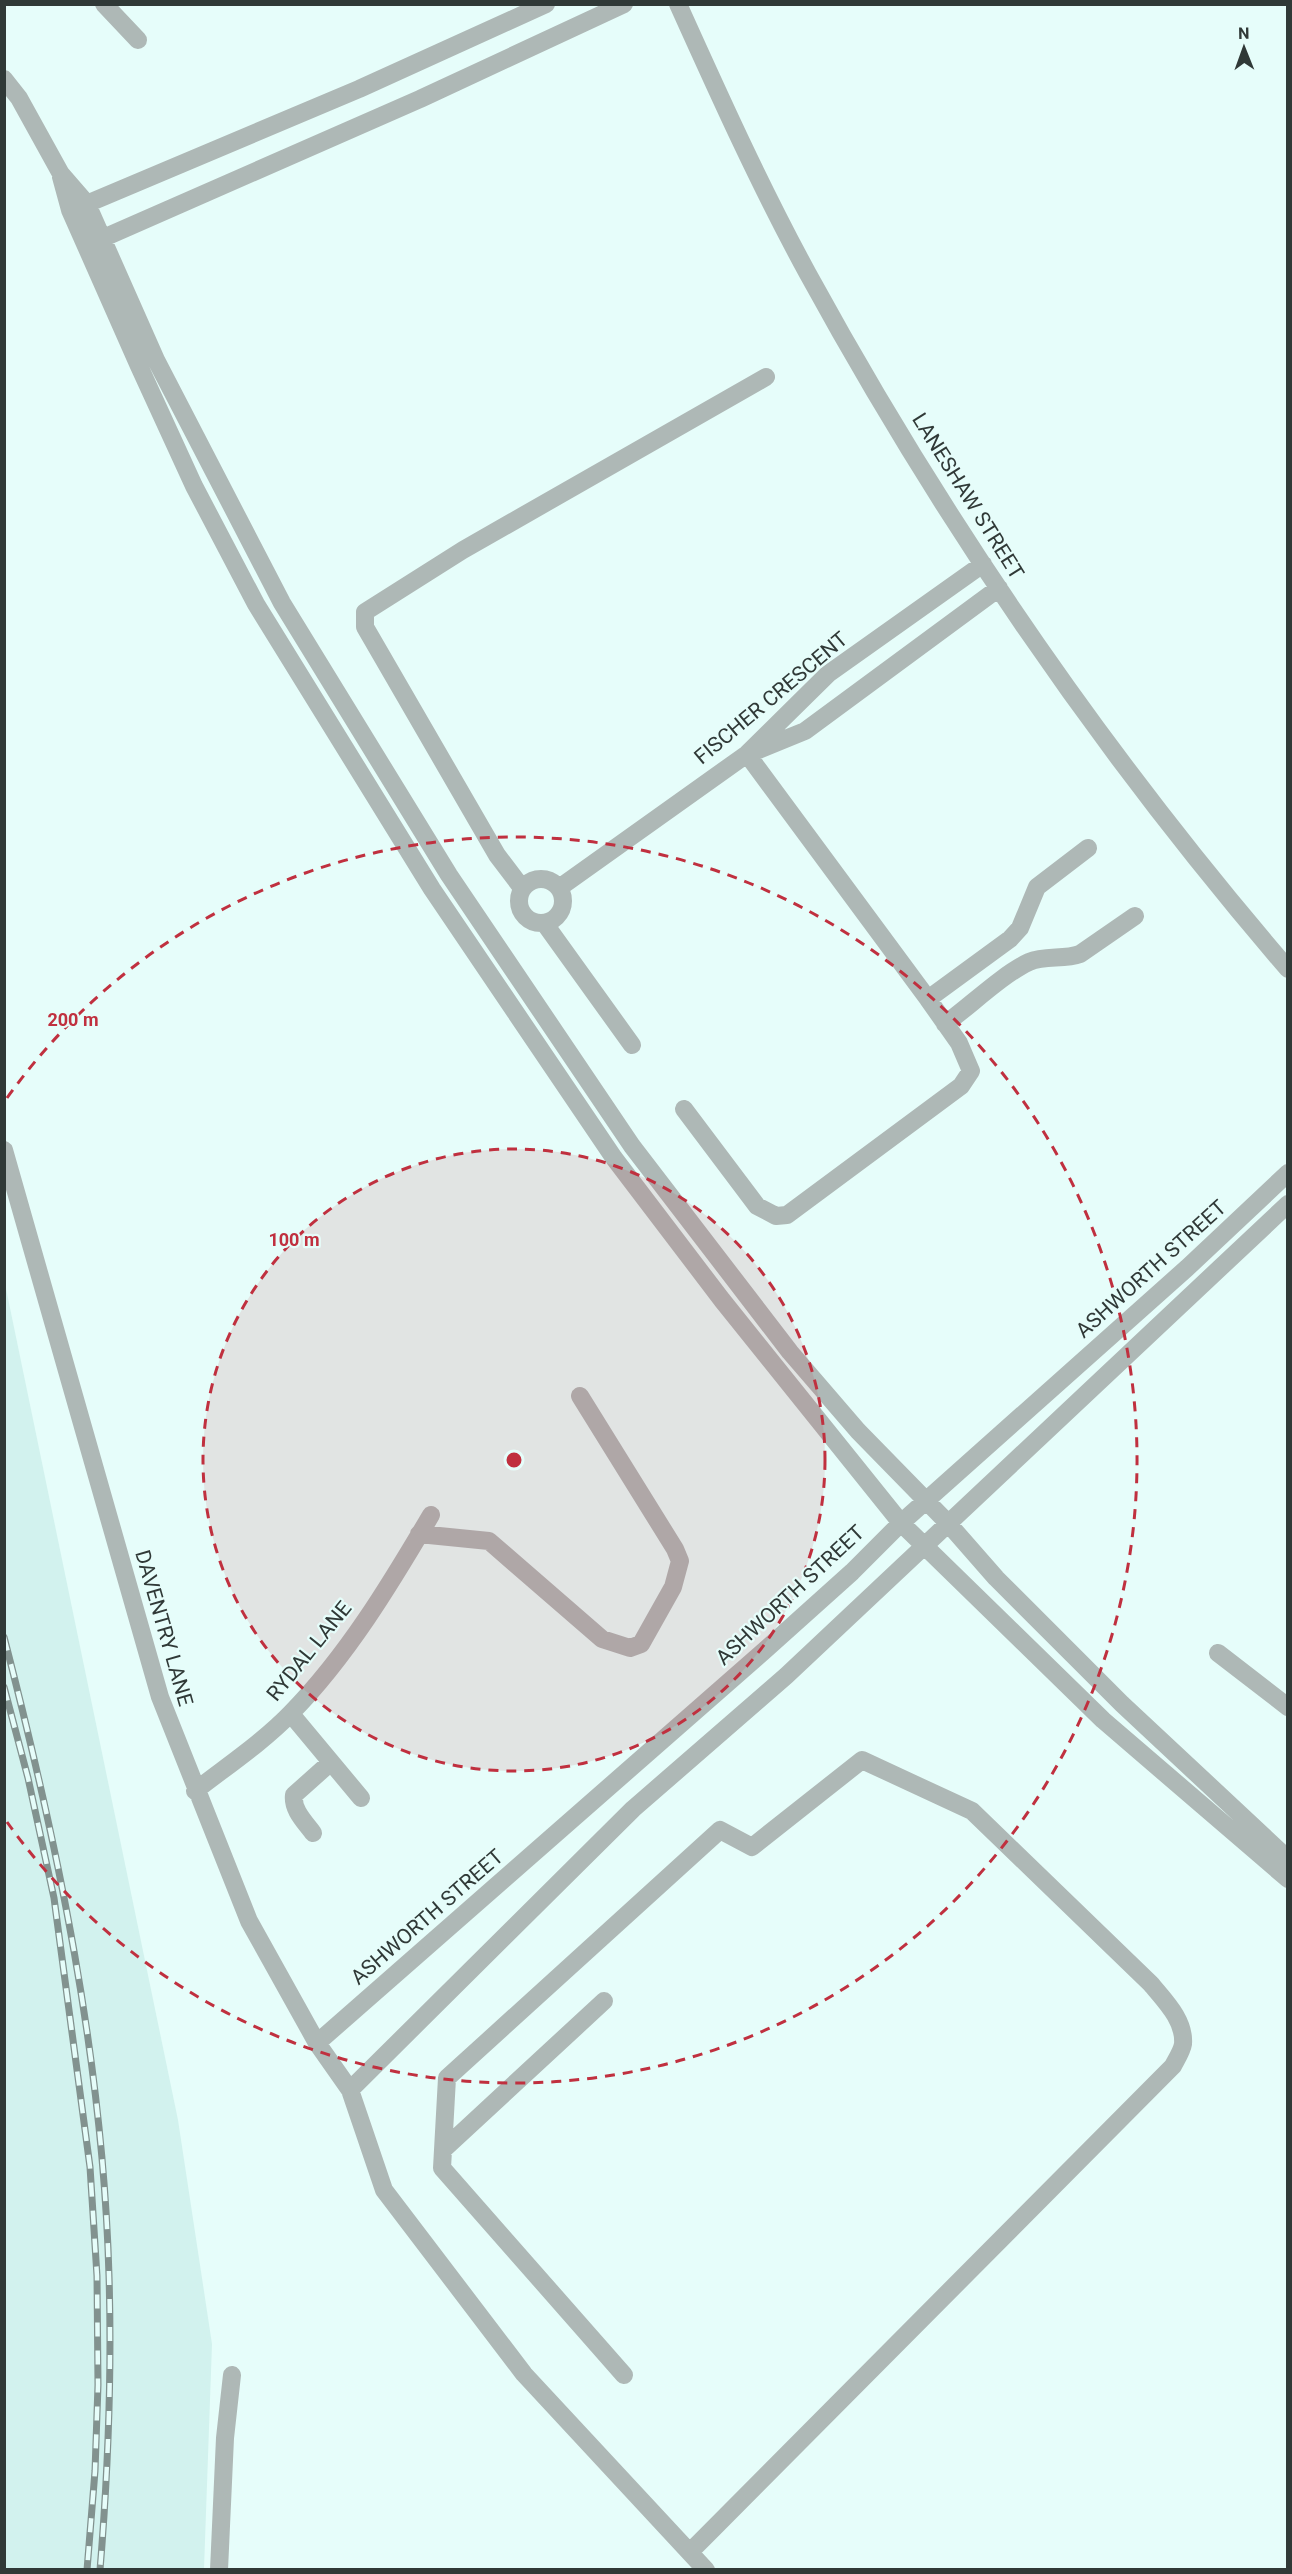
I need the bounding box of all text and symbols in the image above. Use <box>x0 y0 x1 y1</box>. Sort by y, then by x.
north arrow <box>1214 18 1274 78</box>
text: N <box>1238 24 1250 43</box>
street label: LANESHAW STREET <box>907 409 1029 584</box>
street label: FISCHER CRESCENT <box>690 627 853 769</box>
text: 200 m <box>47 1009 99 1030</box>
street label: ASHWORTH STREET <box>1071 1195 1231 1343</box>
text: 100 m <box>268 1229 320 1250</box>
centre of rings <box>504 1450 524 1470</box>
street label: ASHWORTH STREET <box>711 1520 869 1670</box>
street label: DAVENTRY LANE <box>130 1547 198 1709</box>
street label: RYDAL LANE <box>262 1596 356 1706</box>
street label: ASHWORTH STREET <box>346 1844 508 1990</box>

